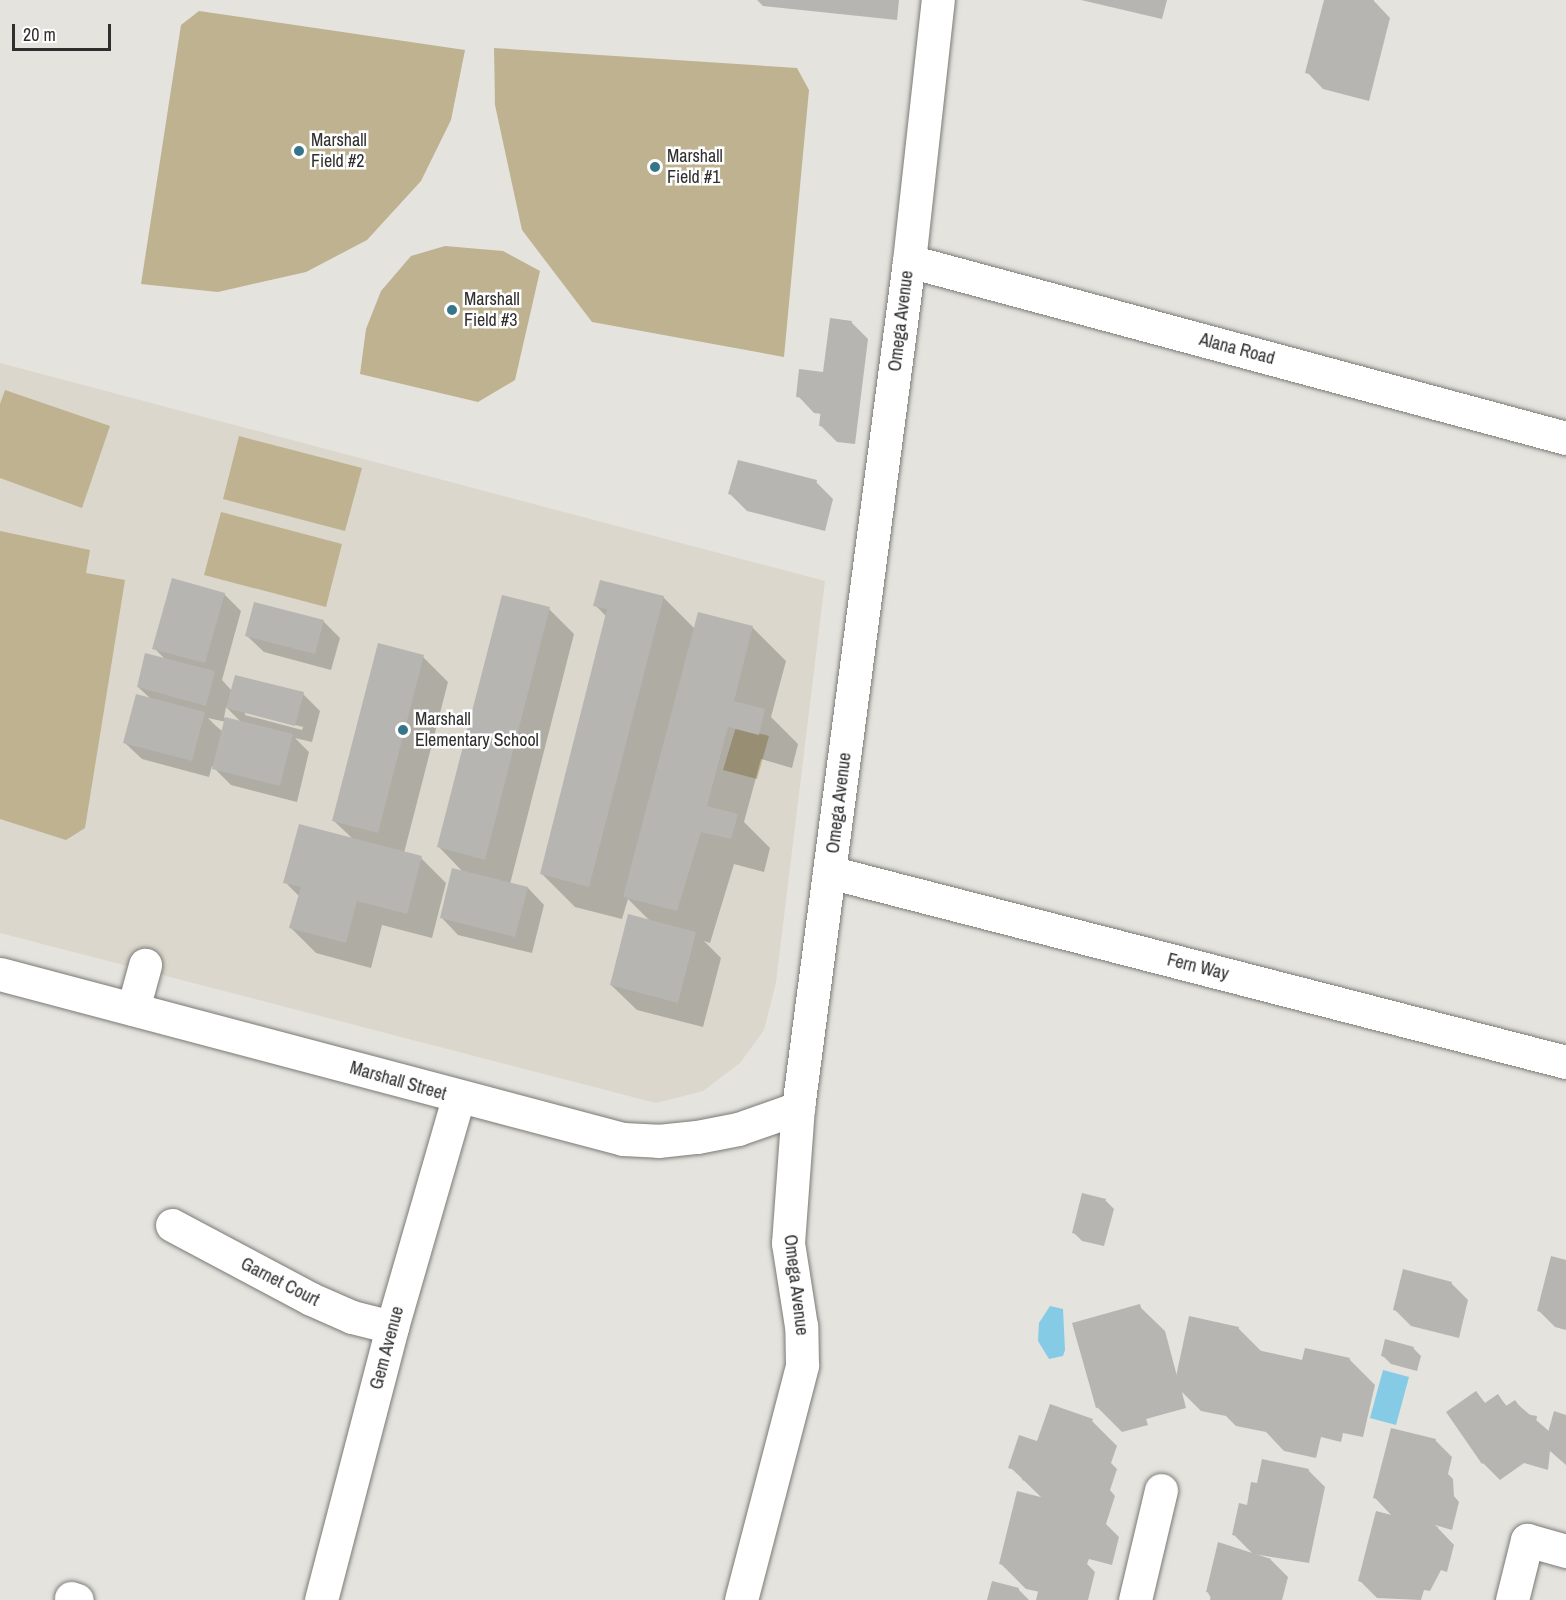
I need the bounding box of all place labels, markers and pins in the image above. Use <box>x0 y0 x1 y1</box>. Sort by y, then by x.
place label: Marshall Field #2 <box>311 130 367 172</box>
marker: Marshall Field #2 <box>292 144 306 158</box>
place label: Marshall Field #1 <box>667 146 723 188</box>
marker: Marshall Field #1 <box>648 160 662 174</box>
place label: Marshall Field #3 <box>464 289 520 332</box>
marker: Marshall Field #3 <box>445 303 459 317</box>
place label: Marshall Elementary School <box>415 709 539 752</box>
marker: Marshall Elementary School <box>396 723 410 737</box>

